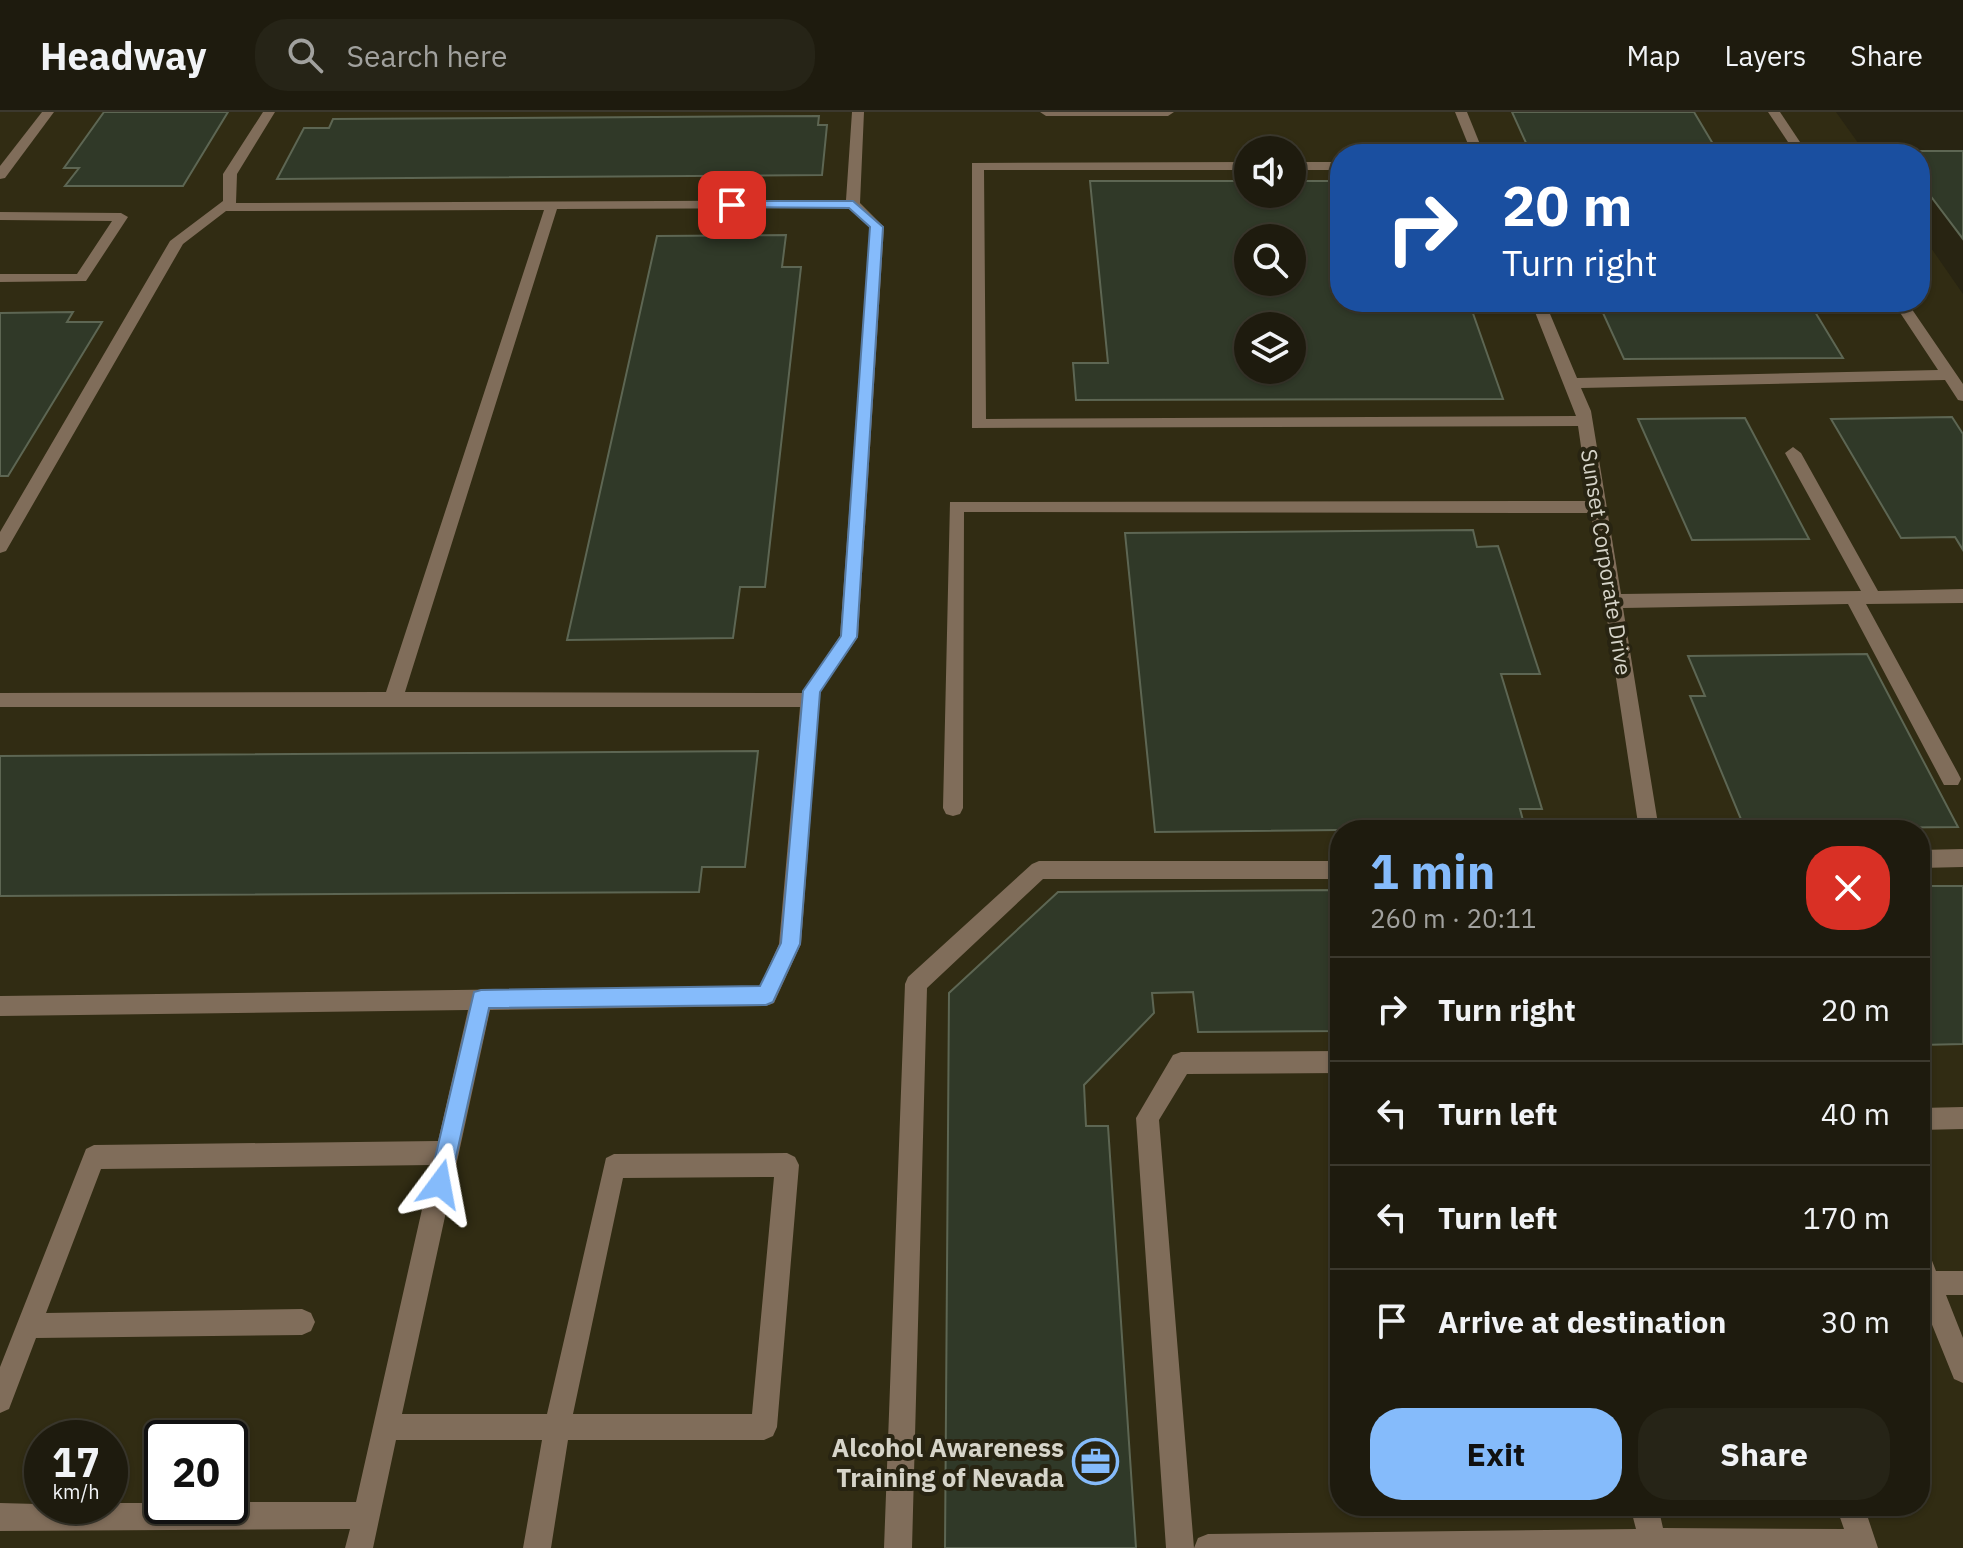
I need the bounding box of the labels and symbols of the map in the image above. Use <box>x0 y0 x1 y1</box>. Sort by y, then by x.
pin <box>698 171 766 239</box>
street label: Sunset Corporate Drive <box>1575 447 1639 677</box>
position arrow <box>398 1142 482 1226</box>
speed limit sign: 20 <box>144 1420 248 1524</box>
place label: Alcohol Awareness Training of Nevada <box>831 1430 1064 1494</box>
office icon: Alcohol Awareness Training of Nevada <box>1071 1438 1119 1486</box>

